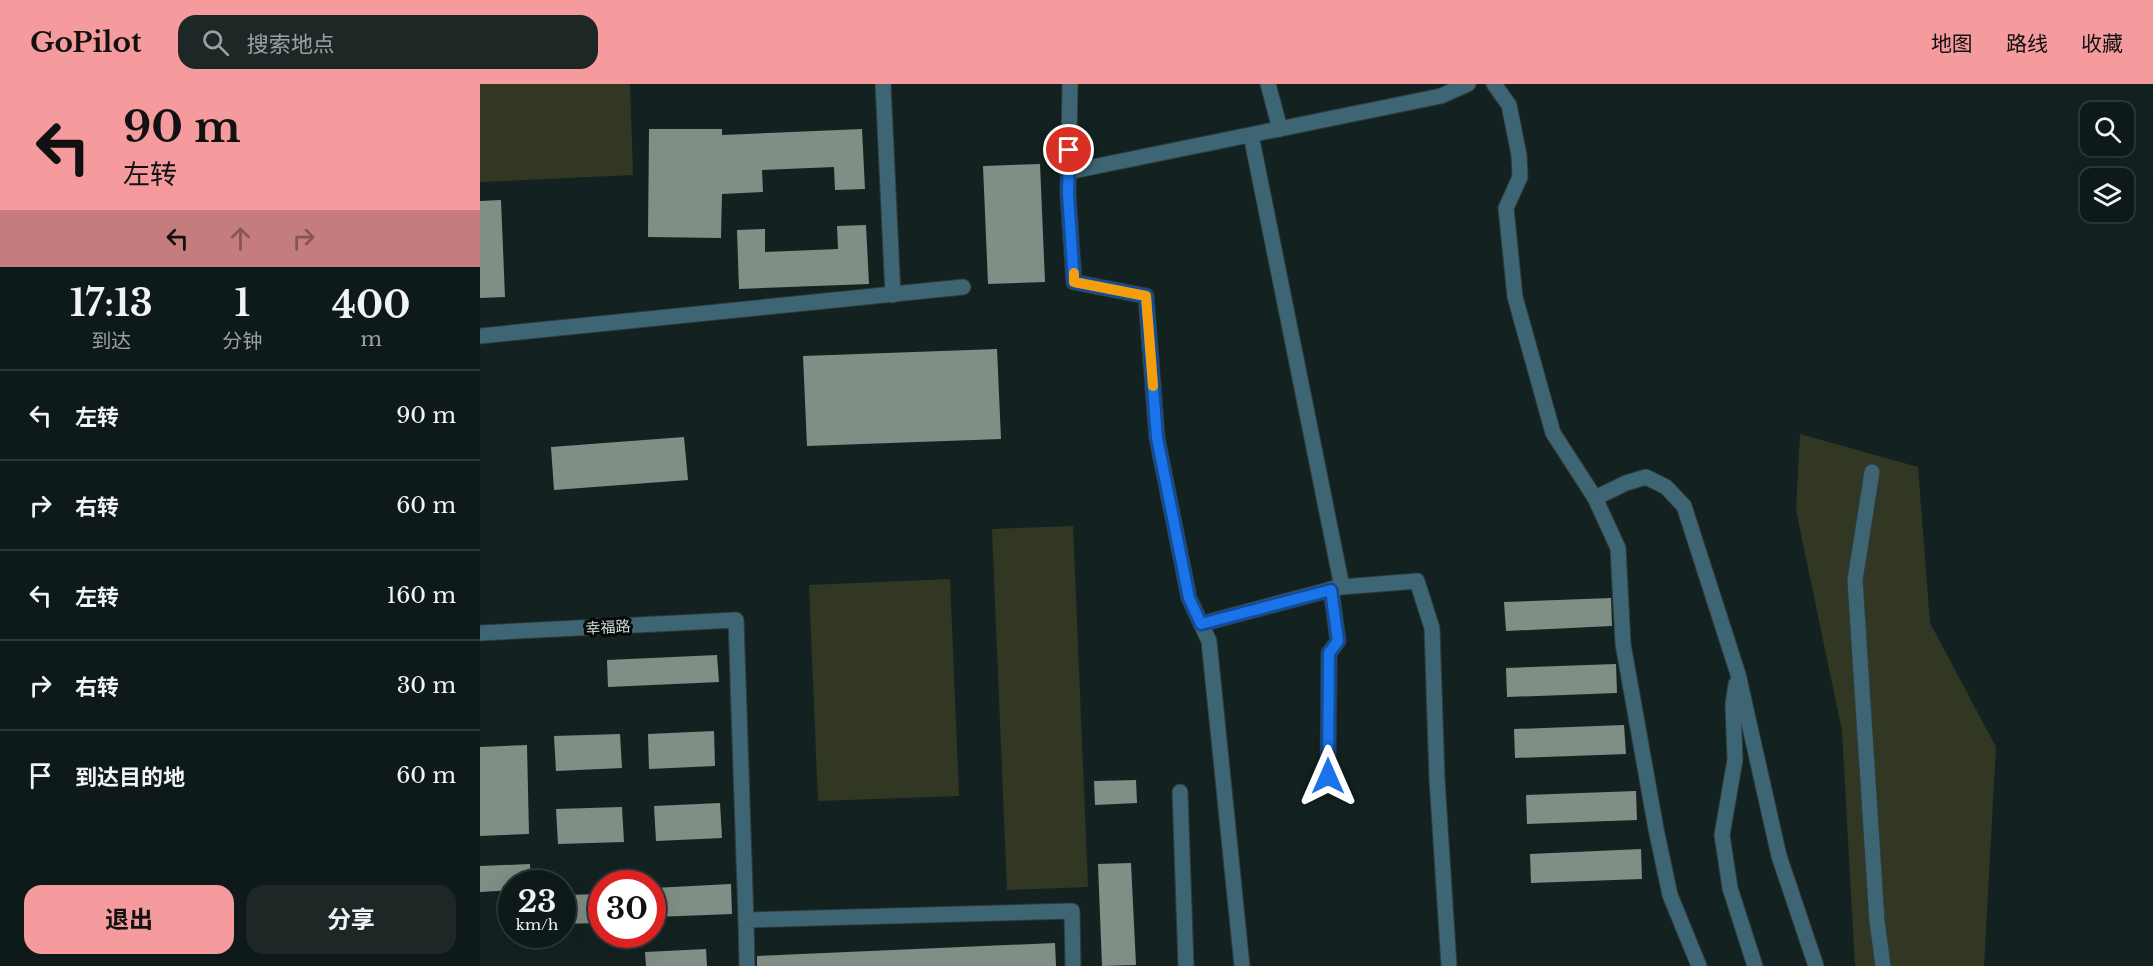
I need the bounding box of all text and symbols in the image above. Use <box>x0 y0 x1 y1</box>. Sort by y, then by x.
search box <box>178 15 598 69</box>
text: GoPilot <box>30 25 142 60</box>
icon: search <box>199 26 232 59</box>
text: 搜索地点 <box>247 31 335 58</box>
text: 地图 <box>1931 31 1973 57</box>
text: 路线 <box>2006 31 2048 57</box>
text: 收藏 <box>2081 31 2123 57</box>
text: 90 m <box>123 101 241 153</box>
map controls <box>2080 102 2134 222</box>
button: search <box>2080 102 2134 156</box>
icon: left <box>24 108 102 186</box>
pin <box>1043 124 1094 175</box>
icon: arrive <box>1052 133 1085 166</box>
text: 左转 <box>123 158 177 191</box>
button: layers <box>2080 168 2134 222</box>
icon: left <box>161 222 194 255</box>
icon: ahead <box>224 222 257 255</box>
icon: right <box>287 222 320 255</box>
text: 17:13 <box>70 281 153 326</box>
text: 1 <box>235 281 250 326</box>
text: 400 <box>332 283 410 328</box>
text: m <box>360 327 382 351</box>
text: 到达 <box>91 329 131 353</box>
text: 分钟 <box>222 329 262 353</box>
icon: left <box>24 399 57 432</box>
text: 90 m <box>396 402 456 429</box>
text: 左转 <box>75 404 119 431</box>
icon: right <box>24 489 57 522</box>
text: 60 m <box>396 492 456 519</box>
text: 右转 <box>75 494 119 521</box>
icon: left <box>24 579 57 612</box>
text: 160 m <box>386 582 456 609</box>
text: 左转 <box>75 584 119 611</box>
street label: 幸福路 <box>585 616 631 638</box>
icon: right <box>24 669 57 702</box>
text: 30 m <box>397 672 456 699</box>
text: 右转 <box>75 674 119 701</box>
position arrow <box>1296 744 1360 808</box>
icon: arrive <box>24 759 57 792</box>
text: 60 m <box>396 762 456 789</box>
text: 到达目的地 <box>75 764 185 791</box>
speed limit sign: 30 <box>588 870 666 948</box>
text: 23 <box>518 883 556 920</box>
button: 退出 <box>24 885 234 954</box>
button: 分享 <box>246 885 456 954</box>
text: km/h <box>516 915 558 934</box>

